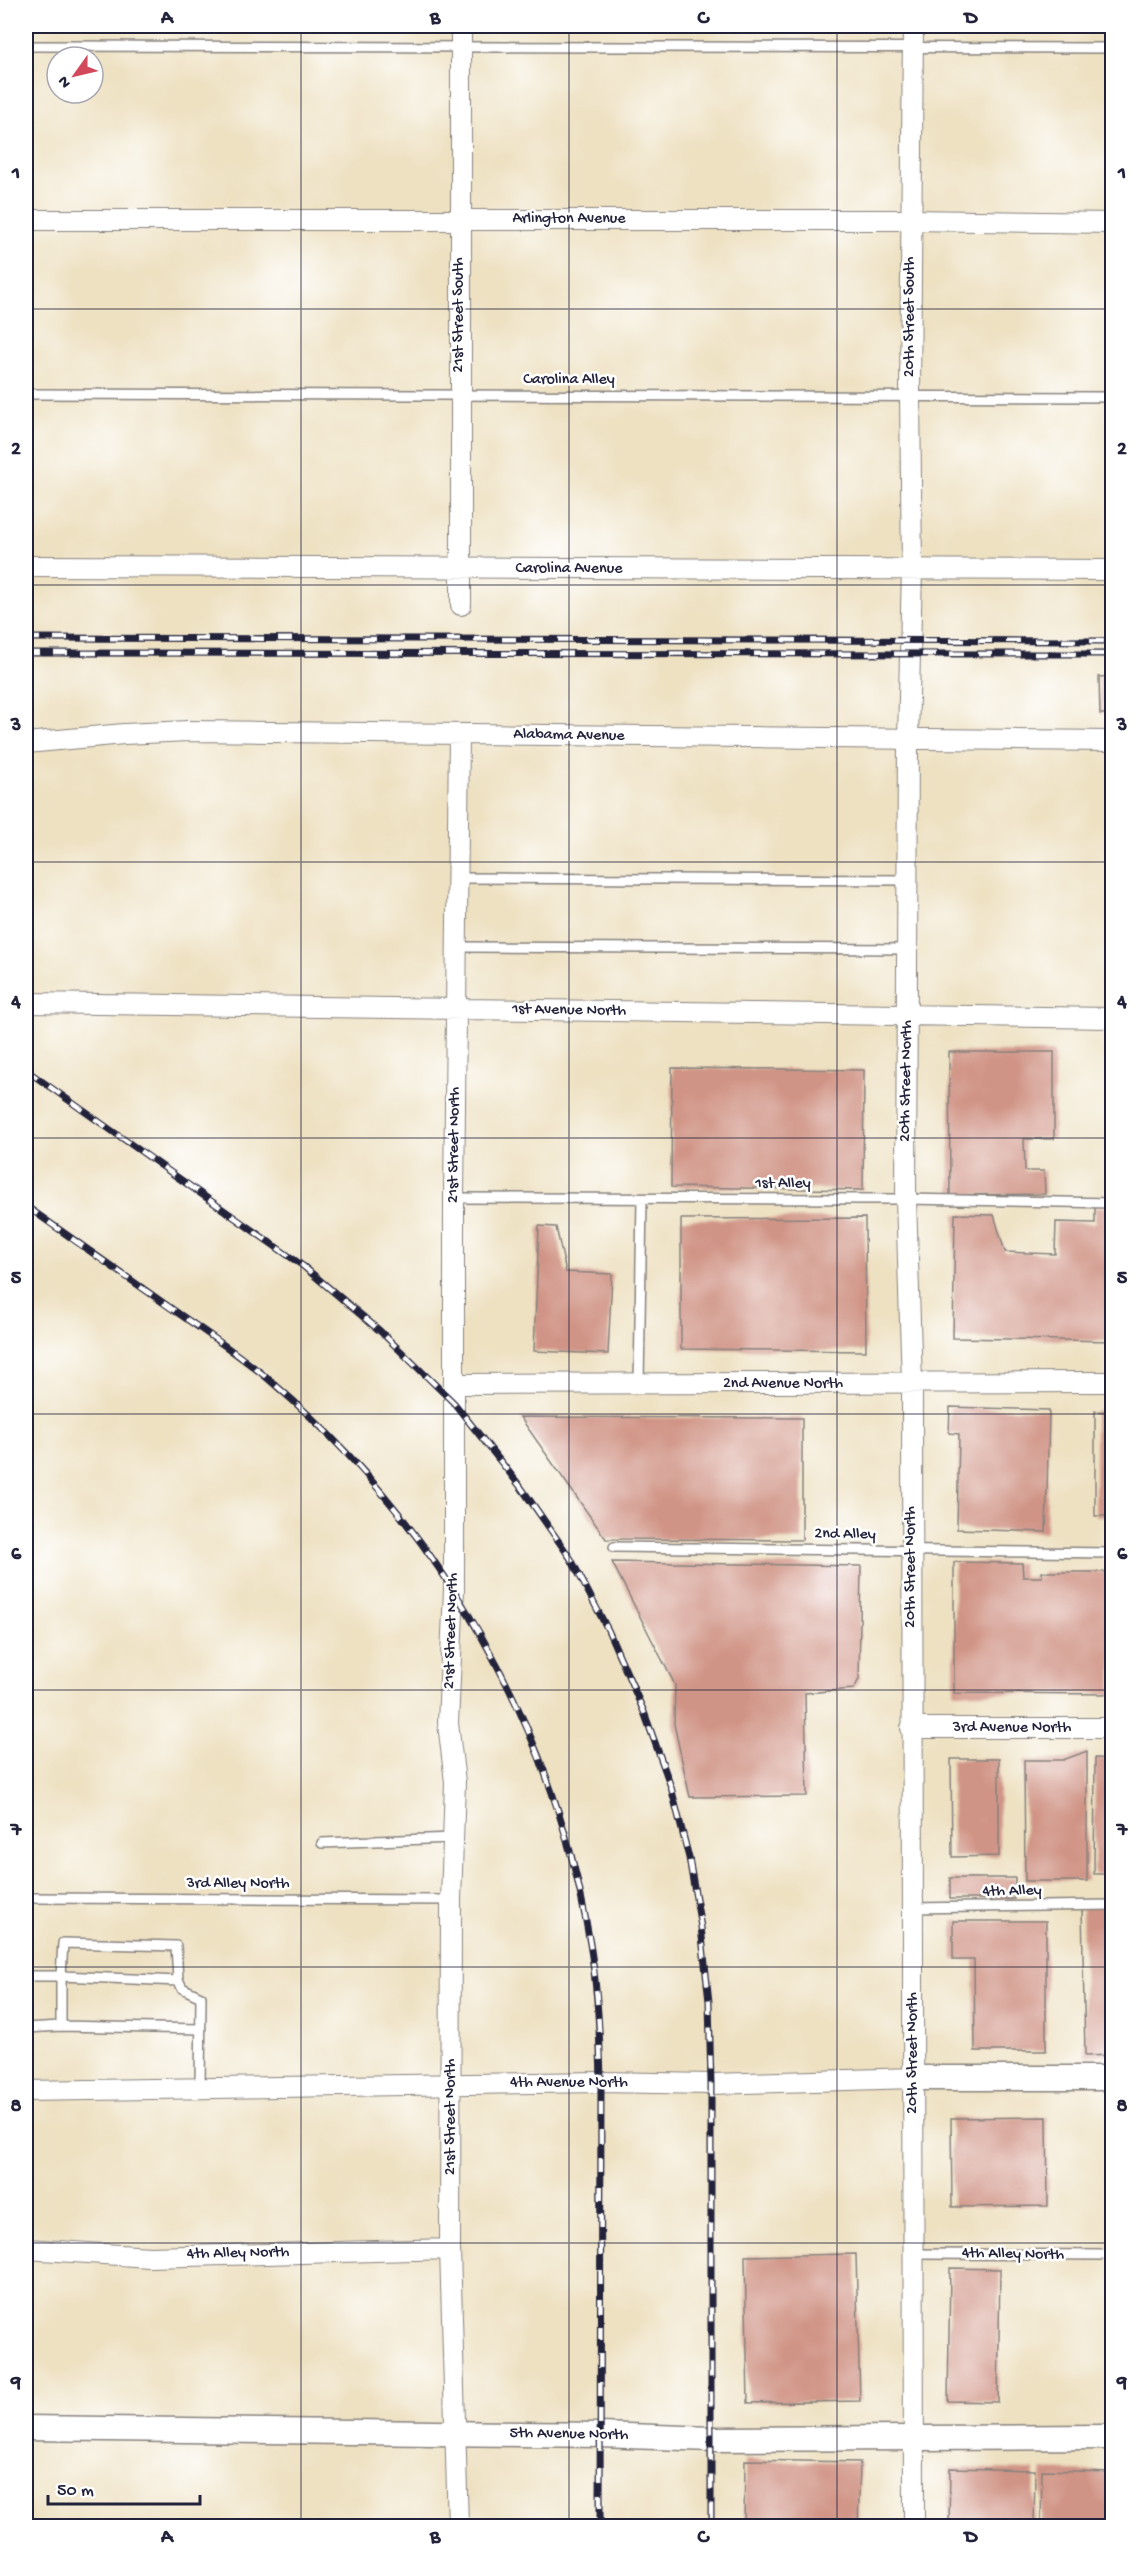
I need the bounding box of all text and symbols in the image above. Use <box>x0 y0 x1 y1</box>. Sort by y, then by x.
text: A <box>160 8 175 31</box>
text: B <box>429 8 441 31</box>
text: C <box>697 8 711 31</box>
text: D <box>962 8 978 31</box>
north arrow <box>45 45 105 105</box>
text: N <box>54 71 76 91</box>
text: 1 <box>11 163 20 186</box>
text: 1 <box>1117 163 1126 186</box>
street label: Arlington Avenue <box>512 210 626 229</box>
street label: 20th Street South <box>901 256 920 377</box>
street label: 21st Street South <box>450 257 469 373</box>
street label: Carolina Alley <box>523 371 615 390</box>
text: 2 <box>11 439 21 462</box>
text: 2 <box>1117 439 1127 462</box>
street label: Carolina Avenue <box>516 560 623 579</box>
text: 3 <box>10 715 21 738</box>
text: 3 <box>1116 715 1127 738</box>
street label: Alabama Avenue <box>513 726 626 746</box>
text: 4 <box>10 992 21 1015</box>
text: 4 <box>1116 992 1127 1015</box>
street label: 1st Avenue North <box>511 1000 627 1022</box>
street label: 20th Street North <box>896 1020 918 1142</box>
street label: 21st Street North <box>444 1086 466 1203</box>
street label: 1st Alley <box>754 1175 811 1194</box>
text: 5 <box>11 1268 22 1291</box>
text: 5 <box>1117 1268 1128 1291</box>
street label: 2nd Avenue North <box>723 1375 843 1394</box>
street label: 20th Street North <box>902 1506 921 1628</box>
street label: 2nd Alley <box>814 1525 876 1545</box>
text: 6 <box>11 1544 22 1567</box>
text: 6 <box>1117 1544 1128 1567</box>
street label: 21st Street North <box>440 1572 464 1690</box>
street label: 3rd Avenue North <box>952 1719 1072 1738</box>
text: 7 <box>10 1820 23 1843</box>
text: 7 <box>1116 1820 1129 1843</box>
street label: 3rd Alley North <box>185 1875 290 1894</box>
street label: 4th Alley <box>982 1882 1042 1902</box>
street label: 20th Street North <box>904 1992 923 2114</box>
street label: 21st Street North <box>442 2058 461 2175</box>
street label: 4th Avenue North <box>510 2074 628 2093</box>
text: 8 <box>11 2096 22 2119</box>
text: 8 <box>1117 2096 1128 2119</box>
street label: 4th Alley North <box>187 2244 290 2264</box>
street label: 4th Alley North <box>962 2245 1065 2265</box>
text: 9 <box>10 2373 21 2396</box>
text: 9 <box>1116 2373 1127 2396</box>
street label: 5th Avenue North <box>509 2424 629 2446</box>
scale bar <box>48 2468 200 2506</box>
text: 50 m <box>57 2481 94 2502</box>
text: A <box>160 2527 175 2550</box>
text: B <box>429 2527 441 2550</box>
text: C <box>697 2527 711 2550</box>
text: D <box>962 2527 978 2550</box>

